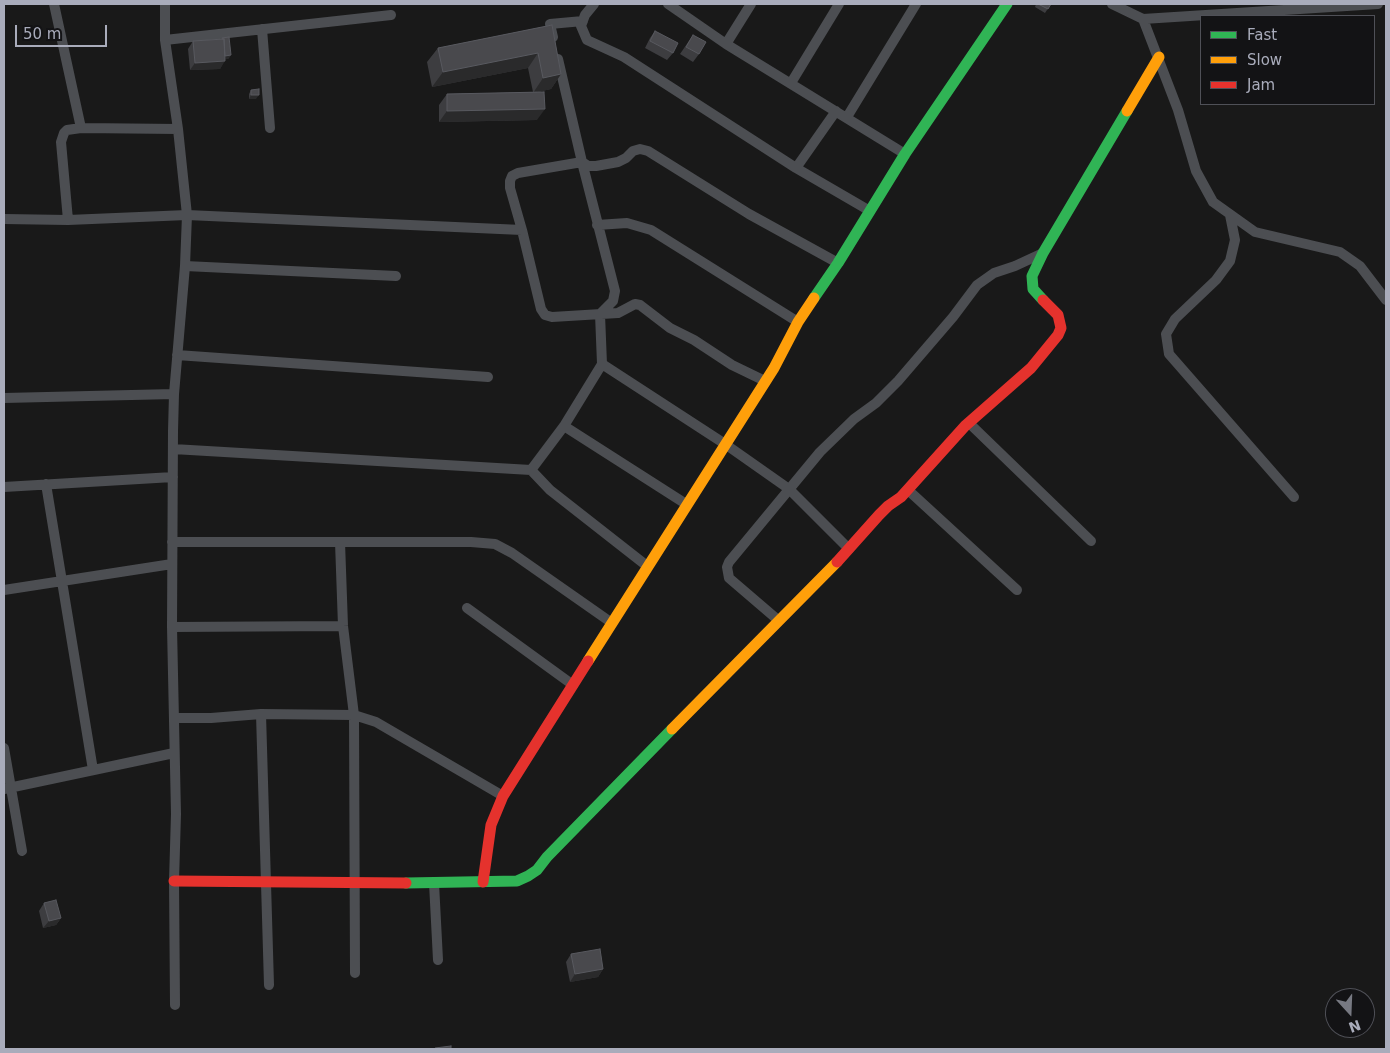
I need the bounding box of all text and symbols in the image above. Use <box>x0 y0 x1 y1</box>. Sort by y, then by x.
scale bar <box>18 15 110 47</box>
legend <box>1200 15 1375 105</box>
text: 50 m <box>23 25 61 43</box>
text: Fast <box>1247 26 1277 44</box>
text: Slow <box>1247 51 1282 69</box>
text: Jam <box>1247 76 1275 94</box>
north arrow <box>1325 988 1375 1038</box>
text: N <box>1347 1017 1363 1036</box>

